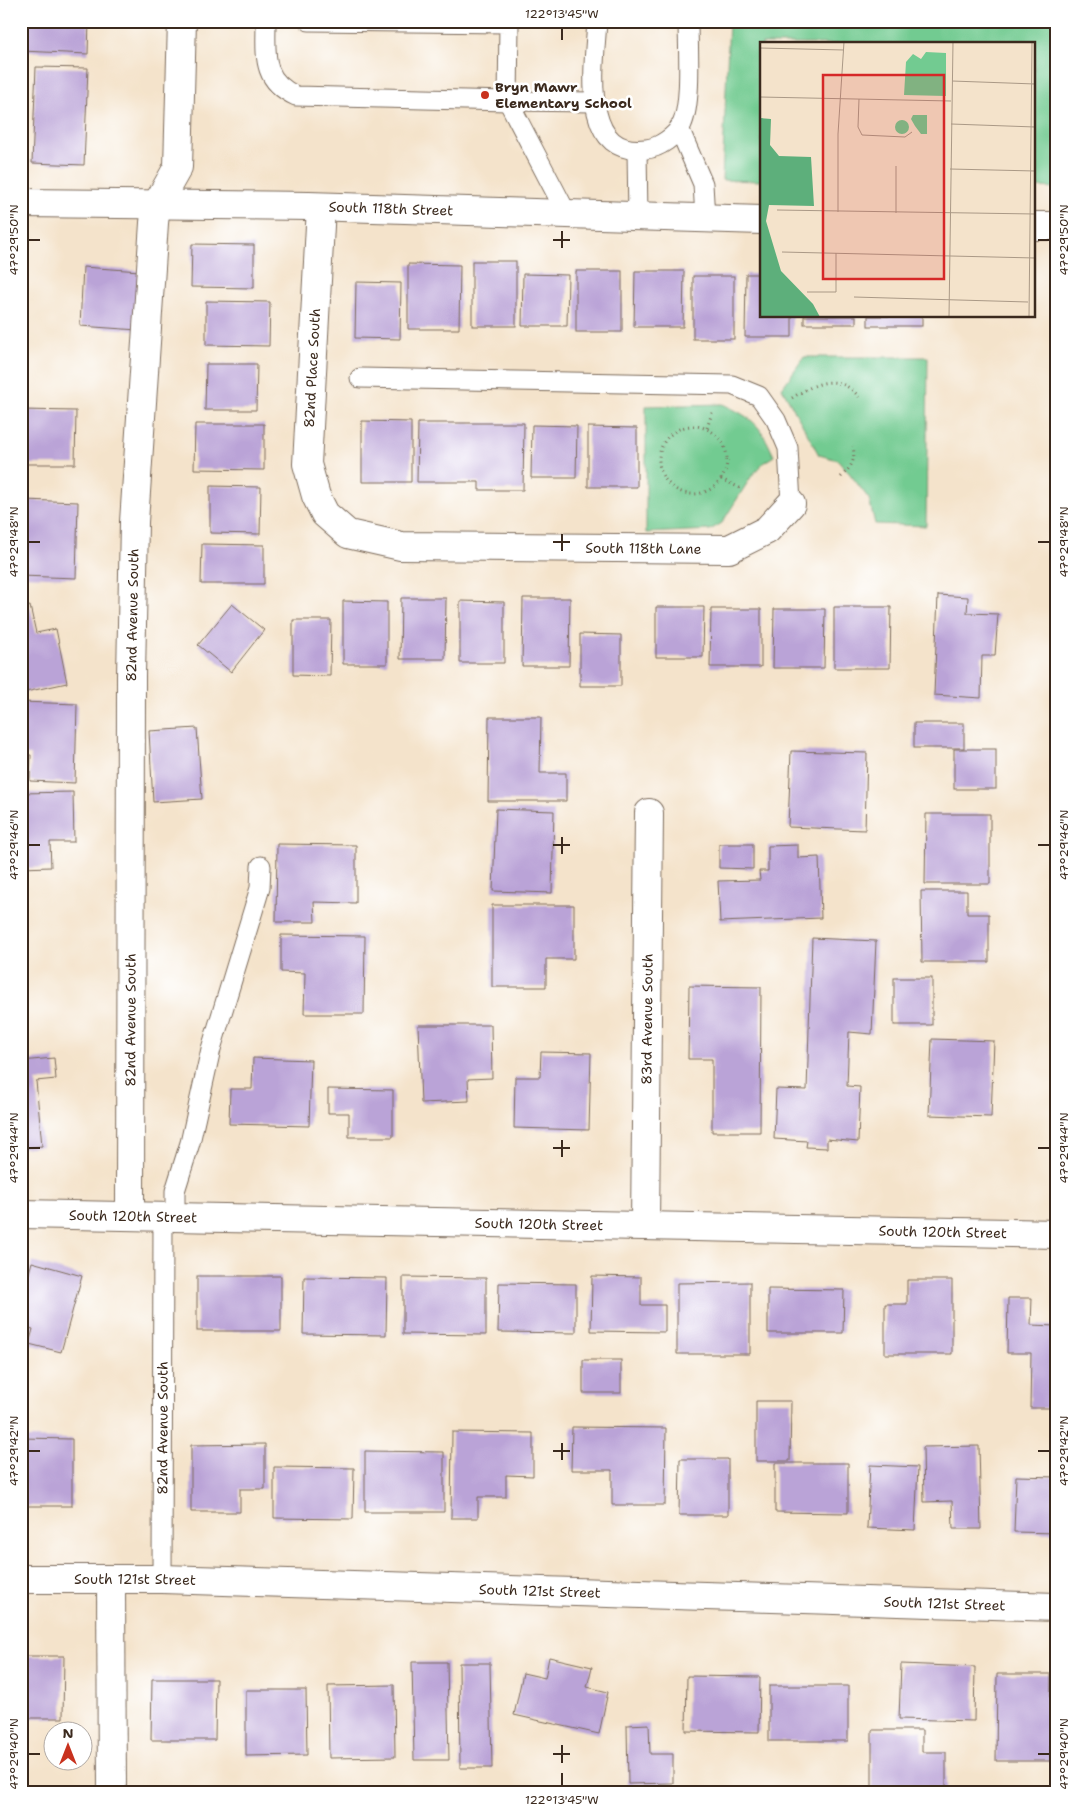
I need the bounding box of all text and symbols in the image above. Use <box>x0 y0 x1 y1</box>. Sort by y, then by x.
text: 122°13'45"W <box>525 6 599 22</box>
inset map <box>760 42 1036 318</box>
place label: Bryn Mawr Elementary School <box>495 78 632 112</box>
marker: Bryn Mawr Elementary School <box>479 89 491 101</box>
street label: South 118th Street <box>328 198 454 219</box>
text: 47°29'50"N <box>6 204 22 276</box>
text: 47°29'50"N <box>1056 204 1072 276</box>
street label: 82nd Place South <box>300 308 324 428</box>
text: 47°29'48"N <box>6 506 22 578</box>
text: 47°29'48"N <box>1056 506 1072 578</box>
street label: South 118th Lane <box>585 539 702 558</box>
street label: 82nd Avenue South <box>122 548 142 682</box>
text: 47°29'46"N <box>6 810 22 880</box>
text: 47°29'46"N <box>1056 810 1072 880</box>
street label: 82nd Avenue South <box>121 953 139 1087</box>
street label: 83rd Avenue South <box>637 953 657 1085</box>
text: 47°29'44"N <box>6 1112 22 1184</box>
text: 47°29'44"N <box>1056 1112 1072 1184</box>
street label: South 120th Street <box>69 1206 197 1226</box>
street label: South 120th Street <box>474 1214 603 1234</box>
street label: South 120th Street <box>878 1222 1007 1242</box>
street label: 82nd Avenue South <box>153 1361 172 1495</box>
text: 47°29'42"N <box>6 1416 22 1486</box>
text: 47°29'42"N <box>1056 1416 1072 1486</box>
street label: South 121st Street <box>74 1570 196 1589</box>
street label: South 121st Street <box>479 1580 601 1602</box>
street label: South 121st Street <box>883 1593 1006 1614</box>
text: 47°29'40"N <box>6 1718 22 1790</box>
text: 47°29'40"N <box>1056 1718 1072 1790</box>
north arrow <box>42 1720 92 1770</box>
text: N <box>62 1724 74 1742</box>
text: 122°13'45"W <box>525 1792 599 1808</box>

